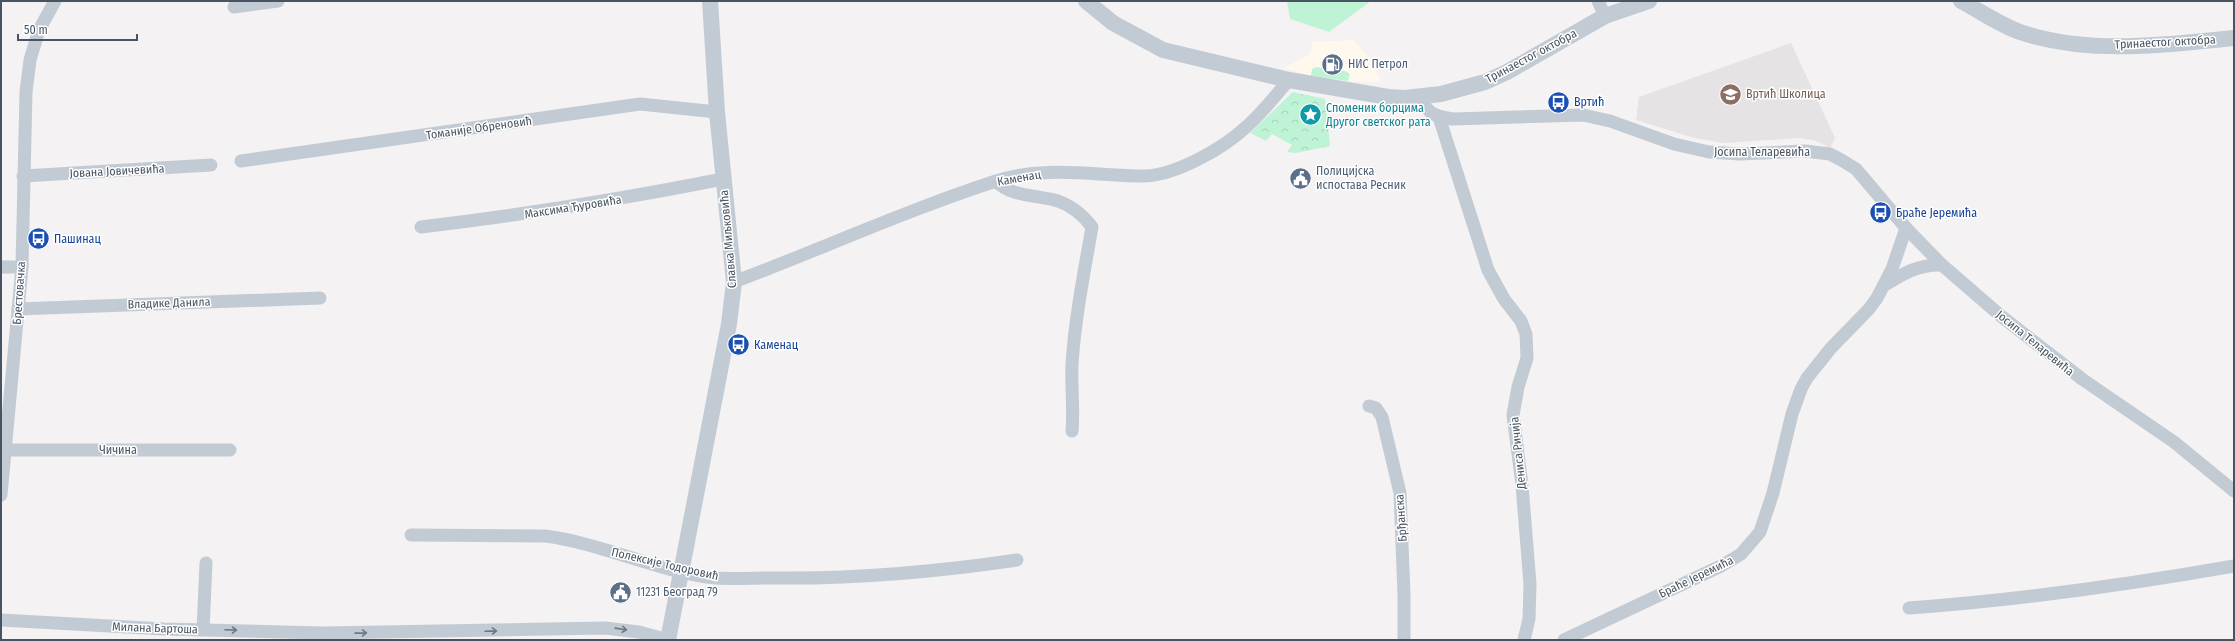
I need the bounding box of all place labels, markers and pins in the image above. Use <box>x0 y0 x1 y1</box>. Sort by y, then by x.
fuel station icon: НИС Петрол <box>1319 51 1345 77</box>
place label: НИС Петрол <box>1348 57 1408 71</box>
school or university icon: Вртић Школица <box>1717 81 1743 107</box>
place label: Вртић Школица <box>1746 87 1826 101</box>
bus stop icon: Вртић <box>1545 89 1571 115</box>
place label: Вртић <box>1574 95 1604 109</box>
place label: Споменик борцима Другог светског рата <box>1325 101 1431 129</box>
place icon: Споменик борцима Другог светског рата <box>1298 102 1324 128</box>
place label: Полицијска испостава Ресник <box>1316 164 1406 192</box>
public building icon: Полицијска испостава Ресник <box>1288 165 1314 191</box>
bus stop icon: Браће Јеремића <box>1867 200 1893 226</box>
place label: Браће Јеремића <box>1896 206 1977 220</box>
bus stop icon: Пашинац <box>26 226 52 252</box>
place label: Пашинац <box>54 232 101 246</box>
bus stop icon: Каменац <box>725 332 751 358</box>
place label: Каменац <box>754 338 799 352</box>
public building icon: 11231 Београд 79 <box>608 579 634 605</box>
place label: 11231 Београд 79 <box>636 585 718 599</box>

